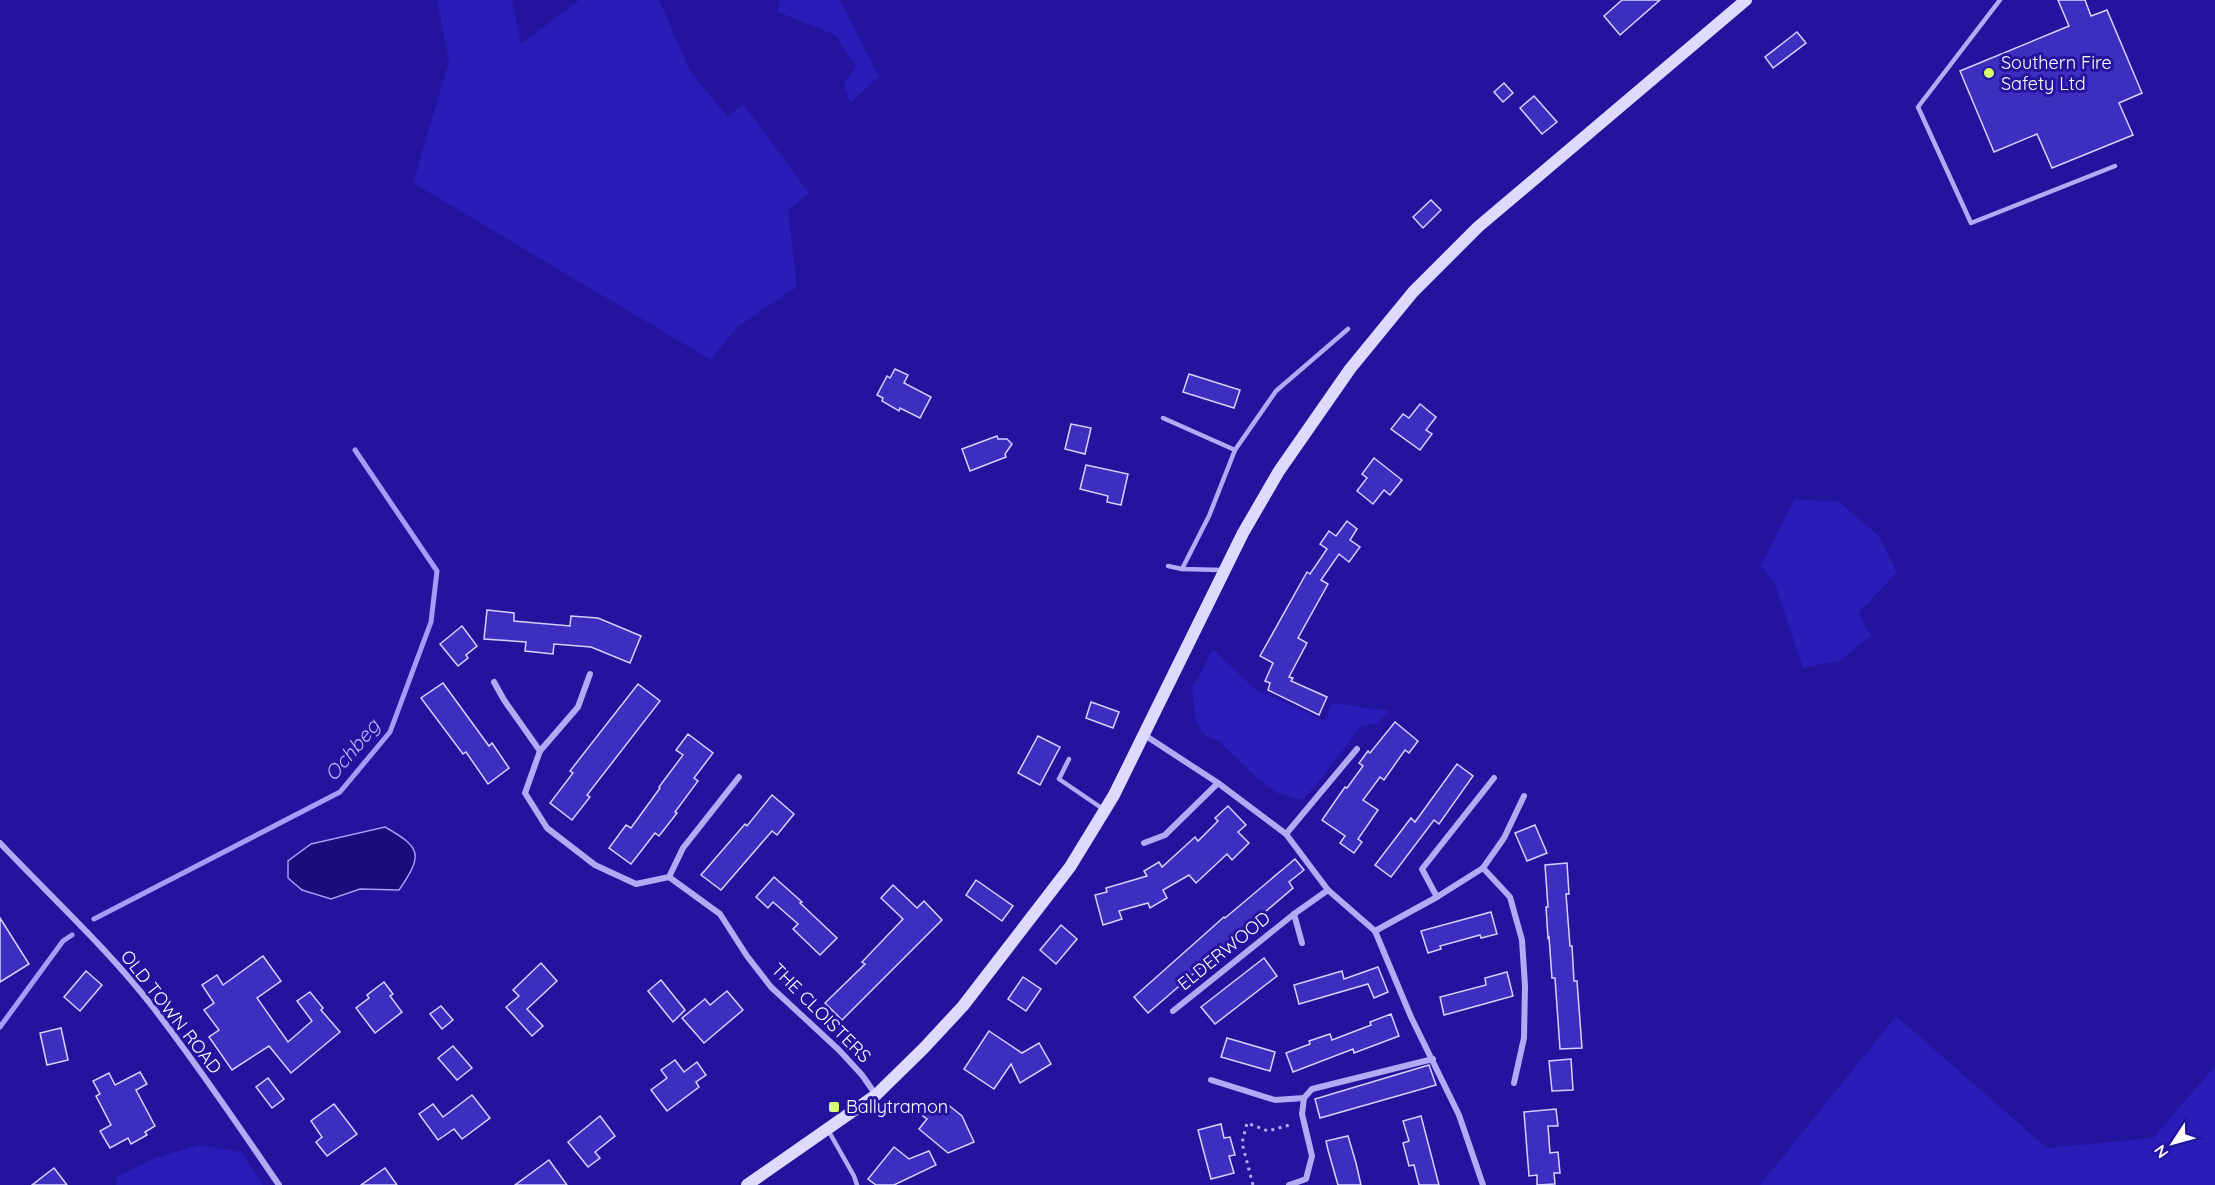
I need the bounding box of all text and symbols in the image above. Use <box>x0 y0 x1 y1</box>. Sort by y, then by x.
place label: Southern Fire Safety Ltd <box>2001 51 2112 95</box>
marker: Southern Fire Safety Ltd <box>1982 66 1996 80</box>
water label: Ochbeg <box>319 713 386 786</box>
street label: ELDERWOOD <box>1173 906 1275 995</box>
street label: OLD TOWN ROAD <box>116 945 227 1078</box>
street label: THE CLOISTERS <box>767 958 876 1067</box>
place label: Ballytramon <box>846 1095 948 1118</box>
marker: Ballytramon <box>827 1100 841 1114</box>
north arrow <box>2143 1113 2203 1173</box>
text: N <box>2149 1141 2172 1162</box>

